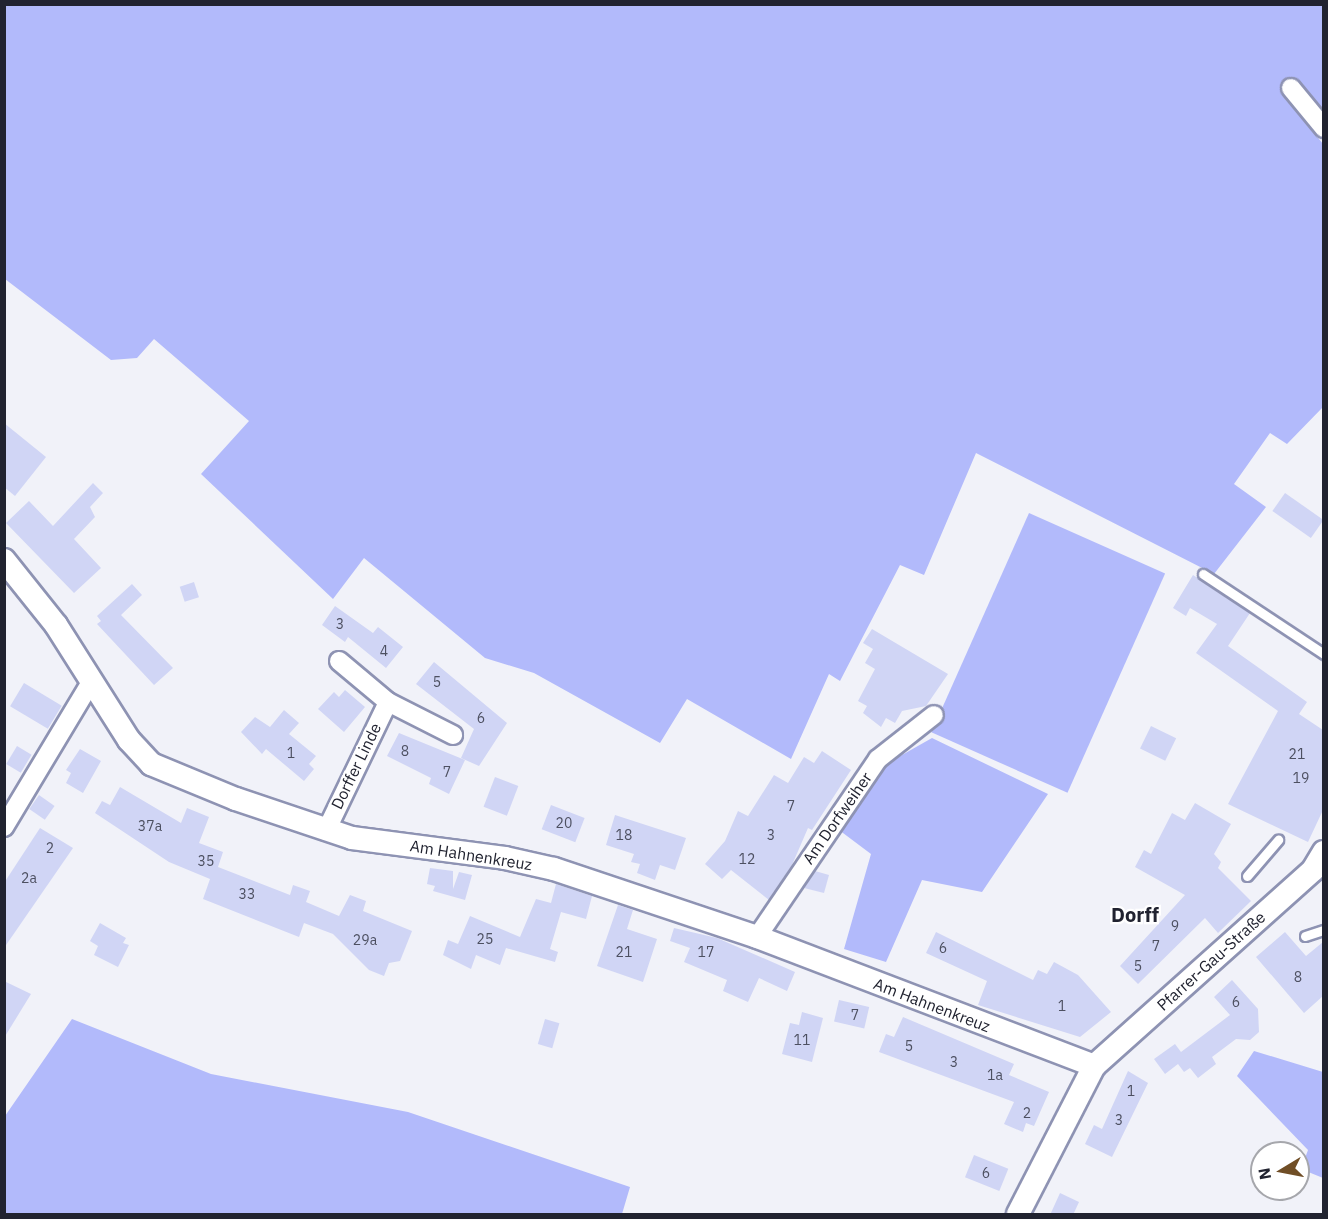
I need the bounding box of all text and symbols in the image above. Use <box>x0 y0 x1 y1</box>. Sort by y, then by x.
house number: 3 <box>336 616 344 632</box>
house number: 4 <box>380 643 388 659</box>
house number: 5 <box>433 674 441 690</box>
house number: 6 <box>477 710 485 726</box>
street label: Dorffer Linde <box>327 720 385 812</box>
house number: 8 <box>401 743 409 759</box>
house number: 1 <box>287 745 295 761</box>
house number: 21 <box>1289 746 1305 762</box>
house number: 7 <box>443 764 451 780</box>
street label: Am Dorfweiher <box>798 768 876 868</box>
house number: 19 <box>1293 770 1309 786</box>
house number: 7 <box>787 798 795 814</box>
house number: 20 <box>556 815 572 831</box>
house number: 37a <box>138 818 162 834</box>
house number: 18 <box>616 827 632 843</box>
house number: 3 <box>767 827 775 843</box>
street label: Am Hahnenkreuz <box>409 836 533 874</box>
house number: 2 <box>46 840 54 856</box>
house number: 12 <box>739 851 755 867</box>
house number: 35 <box>198 853 214 869</box>
house number: 2a <box>21 870 37 886</box>
house number: 33 <box>239 886 255 902</box>
district label: Dorff <box>1111 902 1159 926</box>
street label: Pfarrer-Gau-Straße <box>1153 907 1269 1015</box>
house number: 9 <box>1171 918 1179 934</box>
house number: 25 <box>477 931 493 947</box>
house number: 29a <box>353 932 377 948</box>
house number: 7 <box>1152 938 1160 954</box>
house number: 6 <box>939 940 947 956</box>
house number: 21 <box>616 944 632 960</box>
house number: 17 <box>698 944 714 960</box>
house number: 5 <box>1134 958 1142 974</box>
house number: 8 <box>1294 969 1302 985</box>
street label: Am Hahnenkreuz <box>871 974 993 1036</box>
house number: 6 <box>1232 994 1240 1010</box>
house number: 1 <box>1058 998 1066 1014</box>
house number: 7 <box>851 1007 859 1023</box>
house number: 11 <box>794 1032 810 1048</box>
house number: 5 <box>905 1038 913 1054</box>
house number: 3 <box>950 1054 958 1070</box>
house number: 1a <box>987 1067 1003 1083</box>
house number: 1 <box>1127 1083 1135 1099</box>
house number: 2 <box>1023 1105 1031 1121</box>
house number: 3 <box>1115 1112 1123 1128</box>
north arrow <box>1250 1141 1310 1201</box>
house number: 6 <box>982 1165 990 1181</box>
text: N <box>1253 1166 1275 1181</box>

